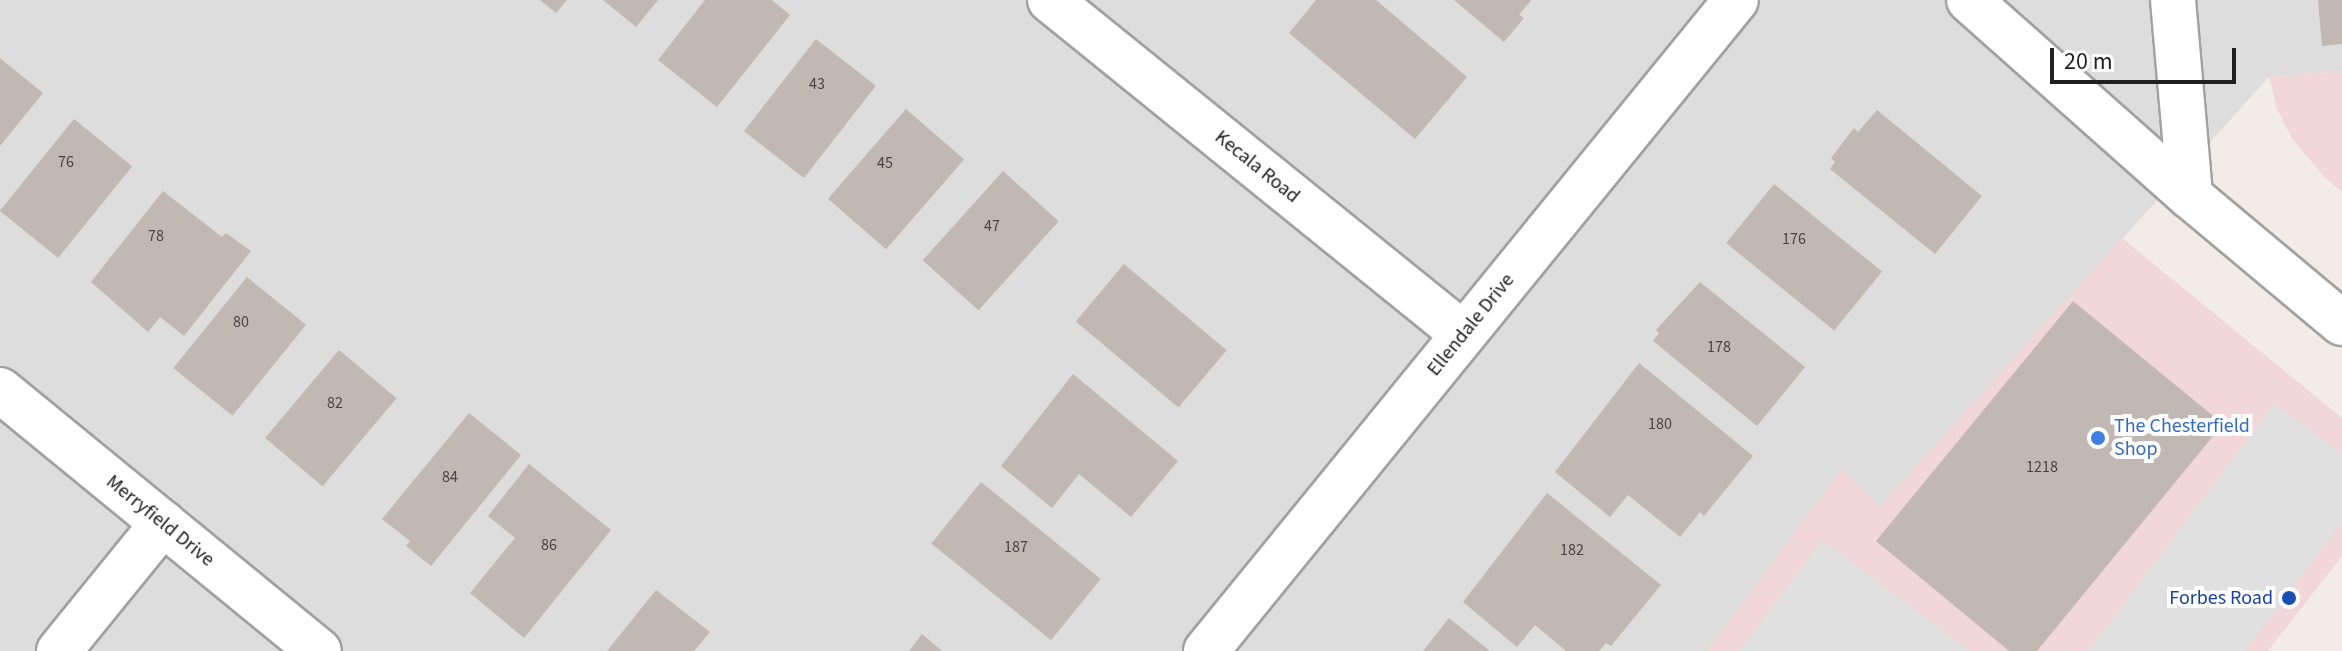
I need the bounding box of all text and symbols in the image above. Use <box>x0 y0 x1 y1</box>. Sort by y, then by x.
scale bar <box>2054 32 2240 82</box>
text: 20 m <box>2064 44 2113 79</box>
house number: 43 <box>809 74 825 94</box>
street label: Kecala Road <box>1210 125 1304 209</box>
house number: 76 <box>58 152 74 172</box>
house number: 45 <box>877 153 893 173</box>
house number: 47 <box>984 216 1000 236</box>
house number: 78 <box>148 226 164 246</box>
house number: 176 <box>1782 229 1806 249</box>
street label: Ellendale Drive <box>1422 269 1520 381</box>
house number: 80 <box>233 312 249 332</box>
house number: 178 <box>1707 337 1731 357</box>
house number: 82 <box>327 393 343 413</box>
house number: 180 <box>1648 414 1672 434</box>
place label: The Chesterfield Shop <box>2114 414 2250 461</box>
marker: The Chesterfield Shop <box>2089 429 2107 447</box>
house number: 1218 <box>2026 457 2058 477</box>
house number: 84 <box>442 467 458 487</box>
street label: Merryfield Drive <box>101 470 219 572</box>
house number: 86 <box>541 535 557 555</box>
house number: 187 <box>1004 537 1028 557</box>
house number: 182 <box>1560 540 1584 560</box>
place label: Forbes Road <box>2169 586 2273 610</box>
marker: Forbes Road <box>2280 589 2298 607</box>

